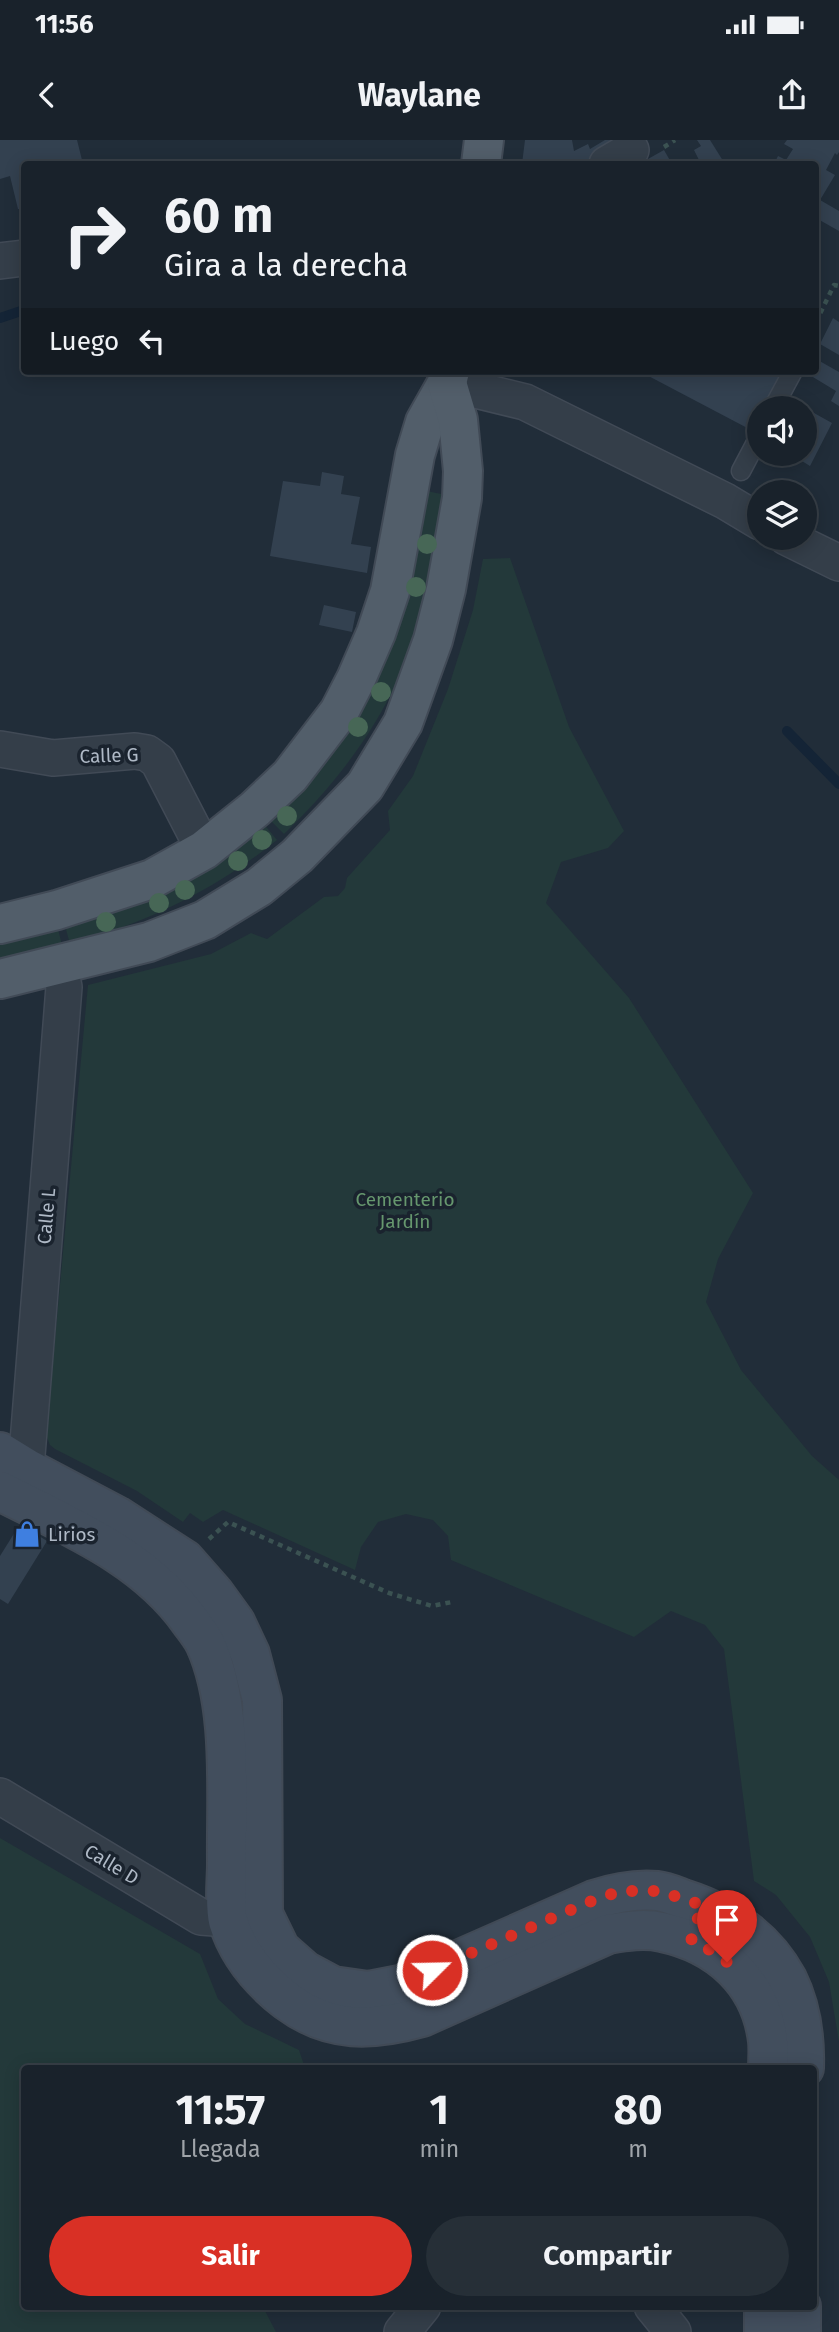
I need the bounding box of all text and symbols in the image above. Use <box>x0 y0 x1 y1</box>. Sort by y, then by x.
text: 11:56 <box>35 9 94 40</box>
icon: back <box>28 76 66 114</box>
text: Waylane <box>358 76 481 114</box>
icon: share <box>773 76 811 114</box>
text: 60 m <box>164 186 273 245</box>
icon: right <box>49 189 140 280</box>
text: Gira a la derecha <box>164 246 408 284</box>
icon: left <box>133 322 171 360</box>
text: Luego <box>49 326 119 357</box>
map controls <box>747 396 817 550</box>
button: sound <box>747 396 817 466</box>
button: layers <box>747 480 817 550</box>
street label: Calle G <box>79 743 139 768</box>
street label: Calle L <box>33 1186 60 1245</box>
park label: Cementerio Jardín <box>355 1188 455 1233</box>
shop icon: Lirios <box>12 1519 42 1549</box>
place label: Lirios <box>48 1523 96 1546</box>
street label: Calle D <box>80 1839 143 1890</box>
pin <box>697 1890 757 1962</box>
icon: arrive <box>708 1901 746 1939</box>
position arrow <box>395 1933 469 2007</box>
text: 11:57 <box>175 2085 265 2135</box>
text: 1 <box>430 2085 449 2135</box>
text: 80 <box>614 2085 663 2135</box>
text: Llegada <box>180 2135 261 2163</box>
text: min <box>419 2135 459 2163</box>
text: m <box>628 2135 648 2163</box>
button: Salir <box>49 2216 412 2296</box>
button: Compartir <box>426 2216 789 2296</box>

